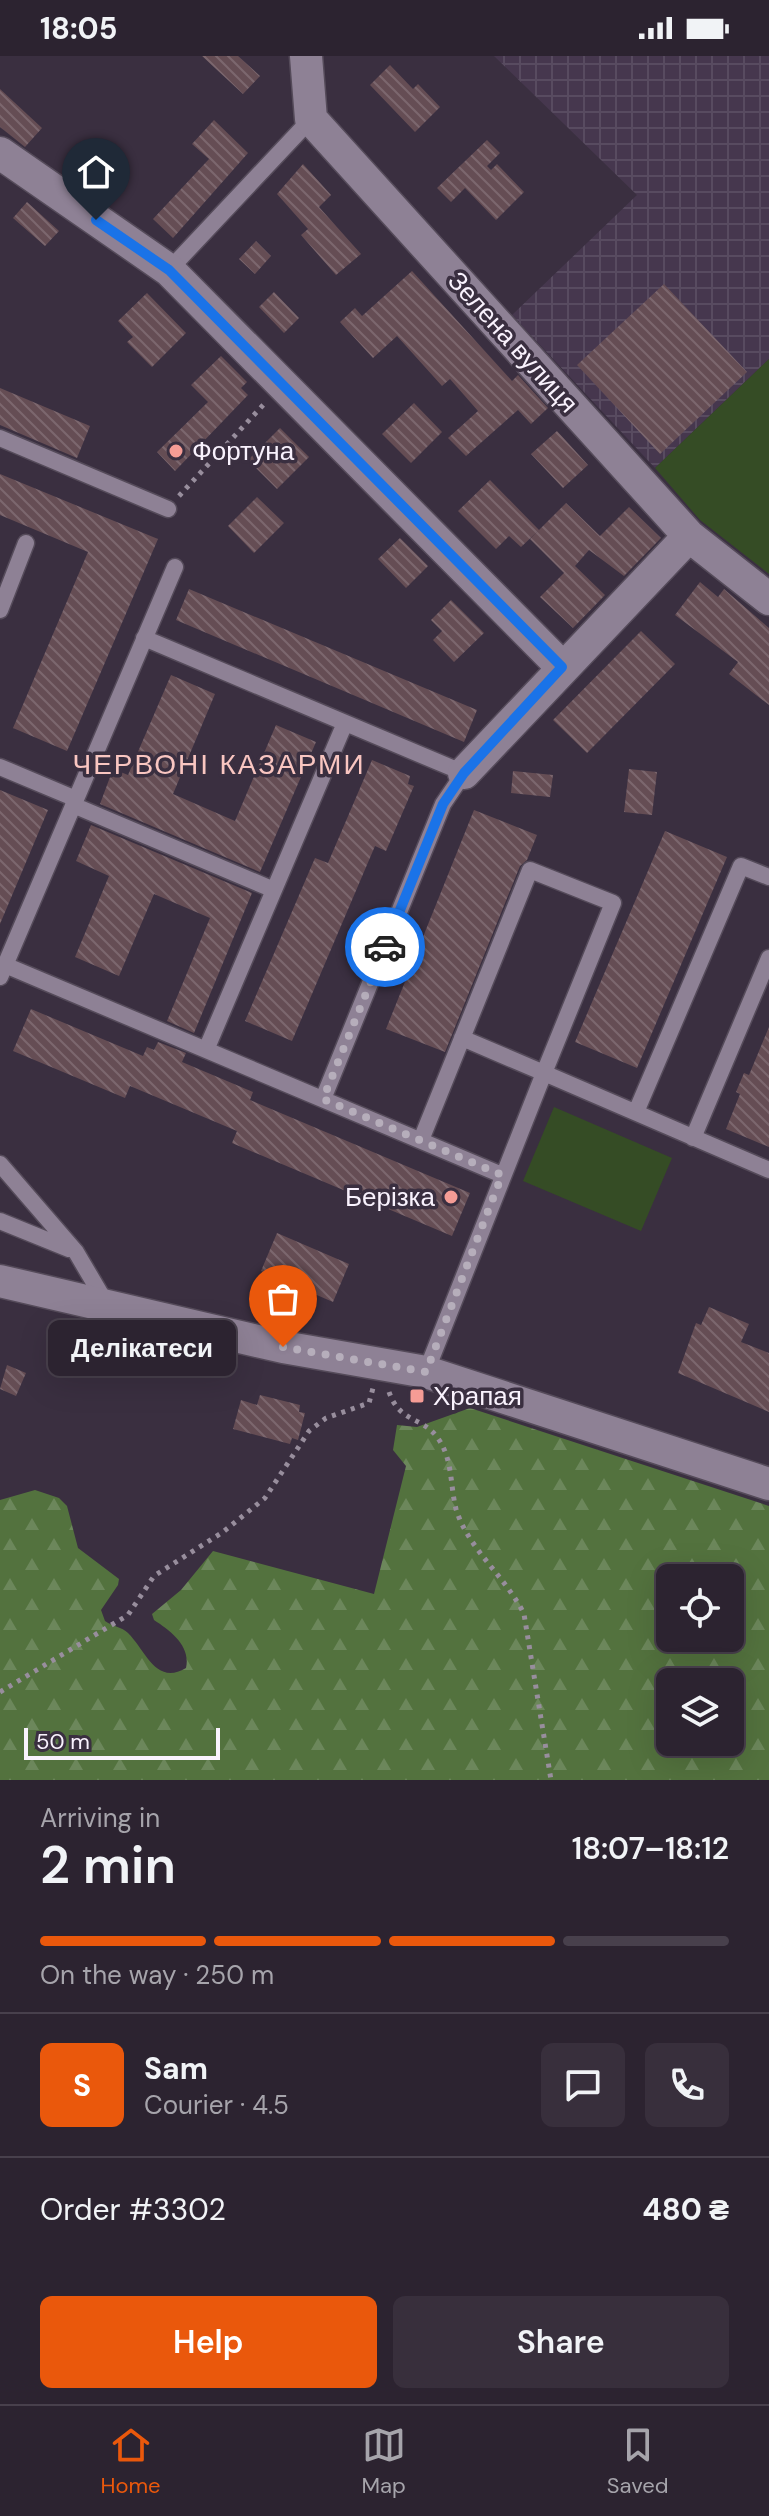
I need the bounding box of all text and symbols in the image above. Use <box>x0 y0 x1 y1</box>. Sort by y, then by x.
text: 18:05 <box>40 9 117 48</box>
pin <box>62 138 130 220</box>
icon: home <box>74 150 118 194</box>
street label: Зелена вулиця <box>440 264 586 420</box>
place label: Фортуна <box>192 434 295 468</box>
marker: Фортуна <box>167 442 185 460</box>
district label: ЧЕРВОНІ КАЗАРМИ <box>72 746 366 783</box>
courier <box>345 907 425 987</box>
icon: car <box>363 925 407 969</box>
place label: Берізка <box>345 1180 436 1214</box>
marker: Берізка <box>442 1188 460 1206</box>
pin <box>249 1265 317 1347</box>
icon: bag <box>261 1277 305 1321</box>
callout: Делікатеси <box>47 1319 235 1375</box>
text: Делікатеси <box>71 1331 213 1365</box>
place label: Храпая <box>433 1379 522 1413</box>
marker: Храпая <box>408 1387 426 1405</box>
map controls <box>656 1564 744 1756</box>
button: locate <box>656 1564 744 1652</box>
button: layers <box>656 1668 744 1756</box>
scale bar <box>24 1724 220 1760</box>
text: 50 m <box>36 1727 90 1756</box>
text: Arriving in <box>40 1801 160 1835</box>
text: 18:07–18:12 <box>572 1829 729 1868</box>
text: 2 min <box>40 1831 176 1899</box>
text: On the way · 250 m <box>40 1958 274 1992</box>
button: chat <box>541 2043 625 2127</box>
button: phone <box>645 2043 729 2127</box>
text: Sam <box>144 2049 208 2088</box>
text: S <box>73 2066 91 2105</box>
text: Courier · 4.5 <box>144 2088 289 2122</box>
text: Order #3302 <box>40 2190 226 2229</box>
text: 480 ₴ <box>642 2190 729 2229</box>
button: Help <box>40 2296 377 2388</box>
button: Share <box>393 2296 729 2388</box>
tab: Home <box>100 2423 161 2500</box>
tab: Map <box>362 2423 406 2500</box>
tab: Saved <box>607 2423 669 2500</box>

